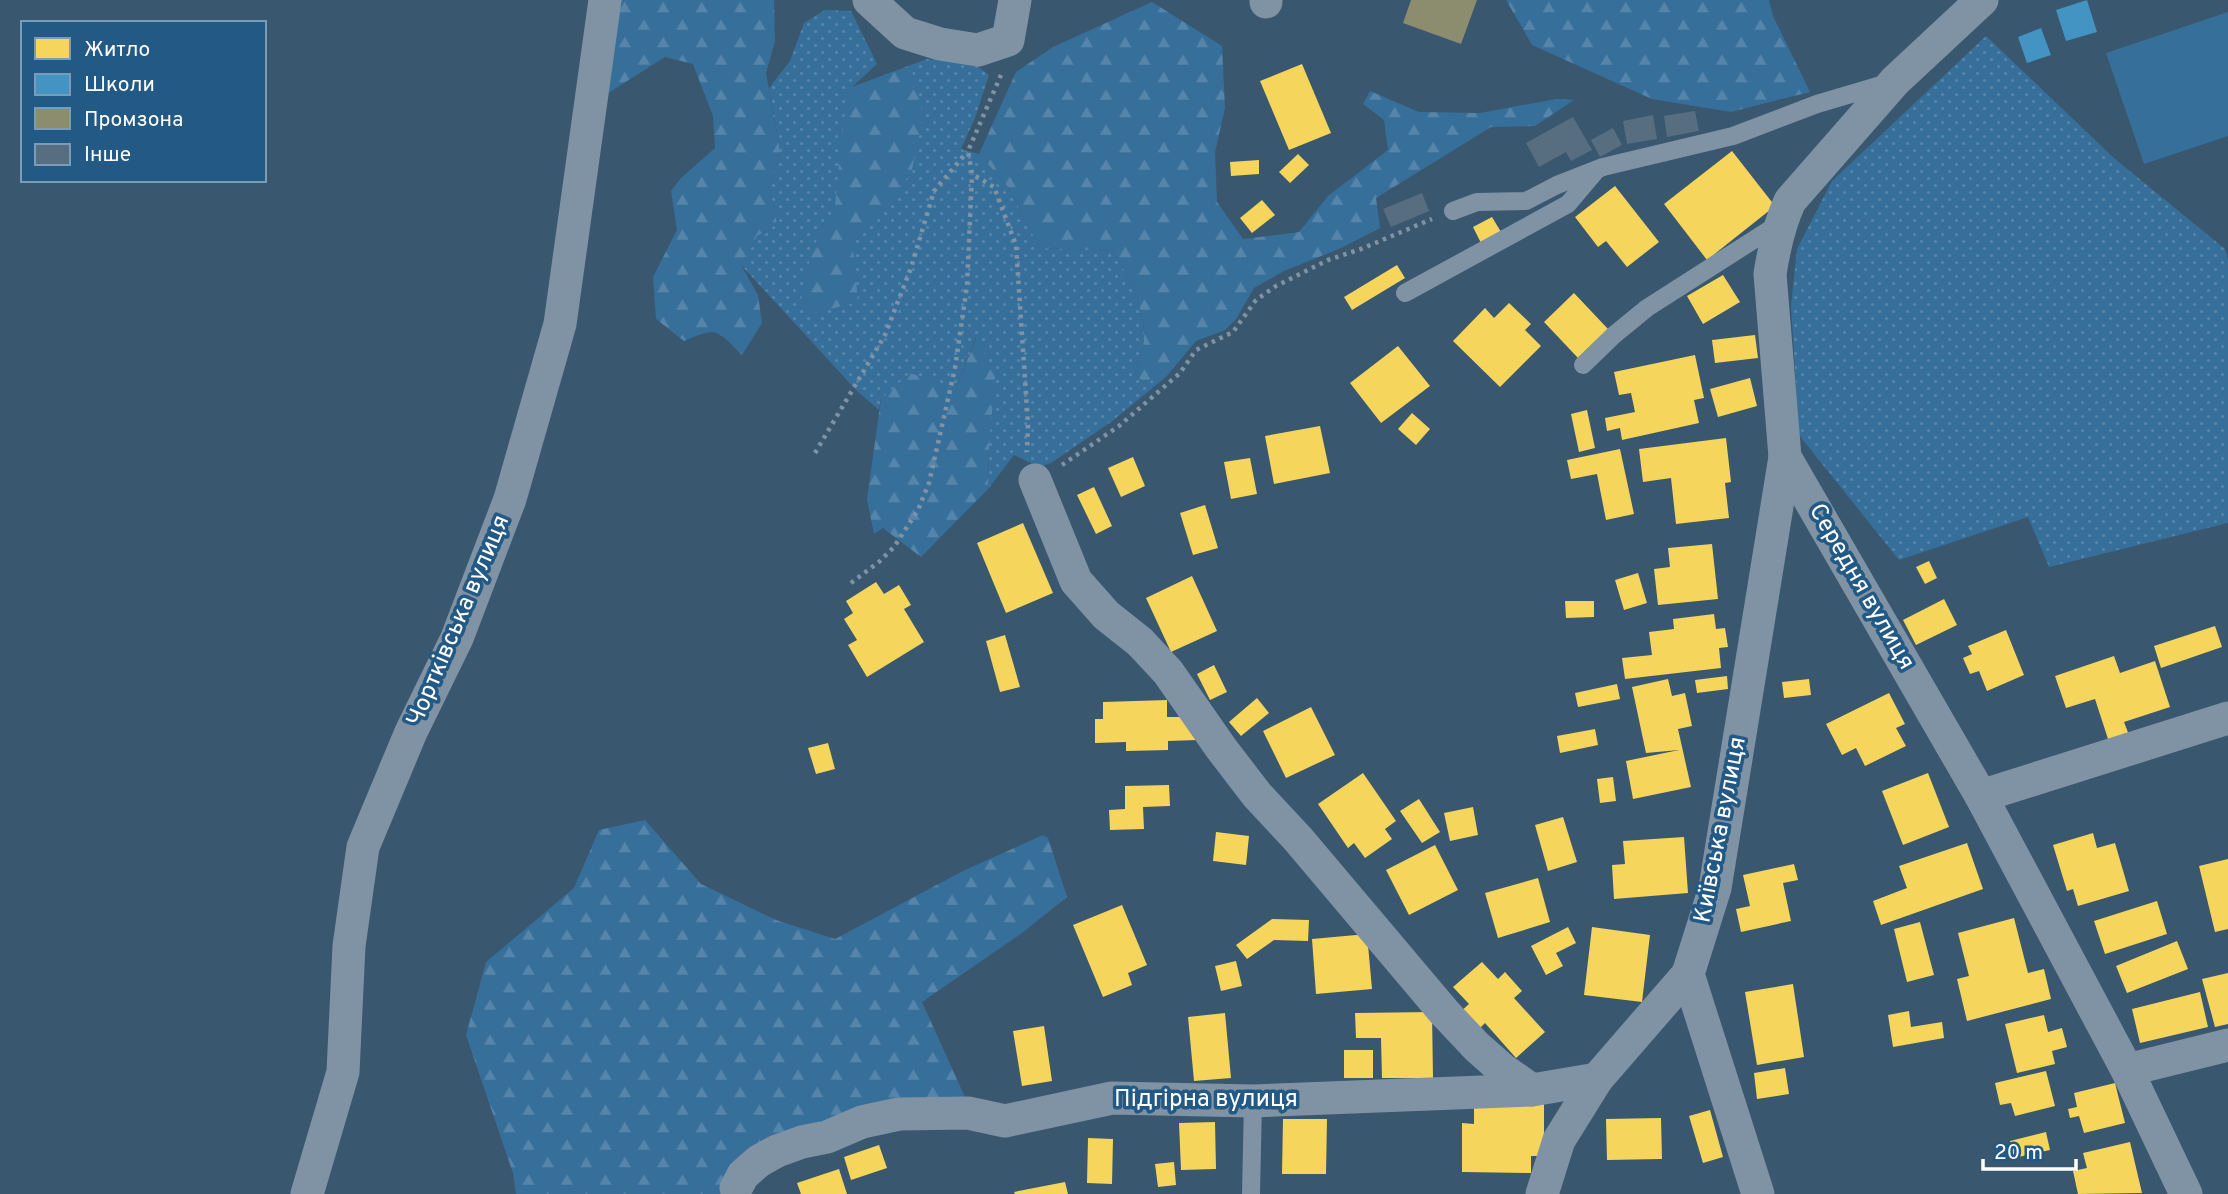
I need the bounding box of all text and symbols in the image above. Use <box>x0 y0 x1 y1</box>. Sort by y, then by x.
legend <box>21 21 266 182</box>
text: Житло <box>84 37 150 64</box>
text: Школи <box>84 72 155 99</box>
text: Промзона <box>84 107 183 134</box>
text: Інше <box>84 142 131 169</box>
street label: Середня вулиця <box>1801 498 1921 676</box>
street label: Чортківська вулиця <box>401 511 517 731</box>
street label: Київська вулиця <box>1688 735 1754 925</box>
street label: Підгірна вулиця <box>1114 1085 1298 1115</box>
scale bar <box>1983 1128 2076 1172</box>
text: 20 m <box>1994 1140 2043 1167</box>

